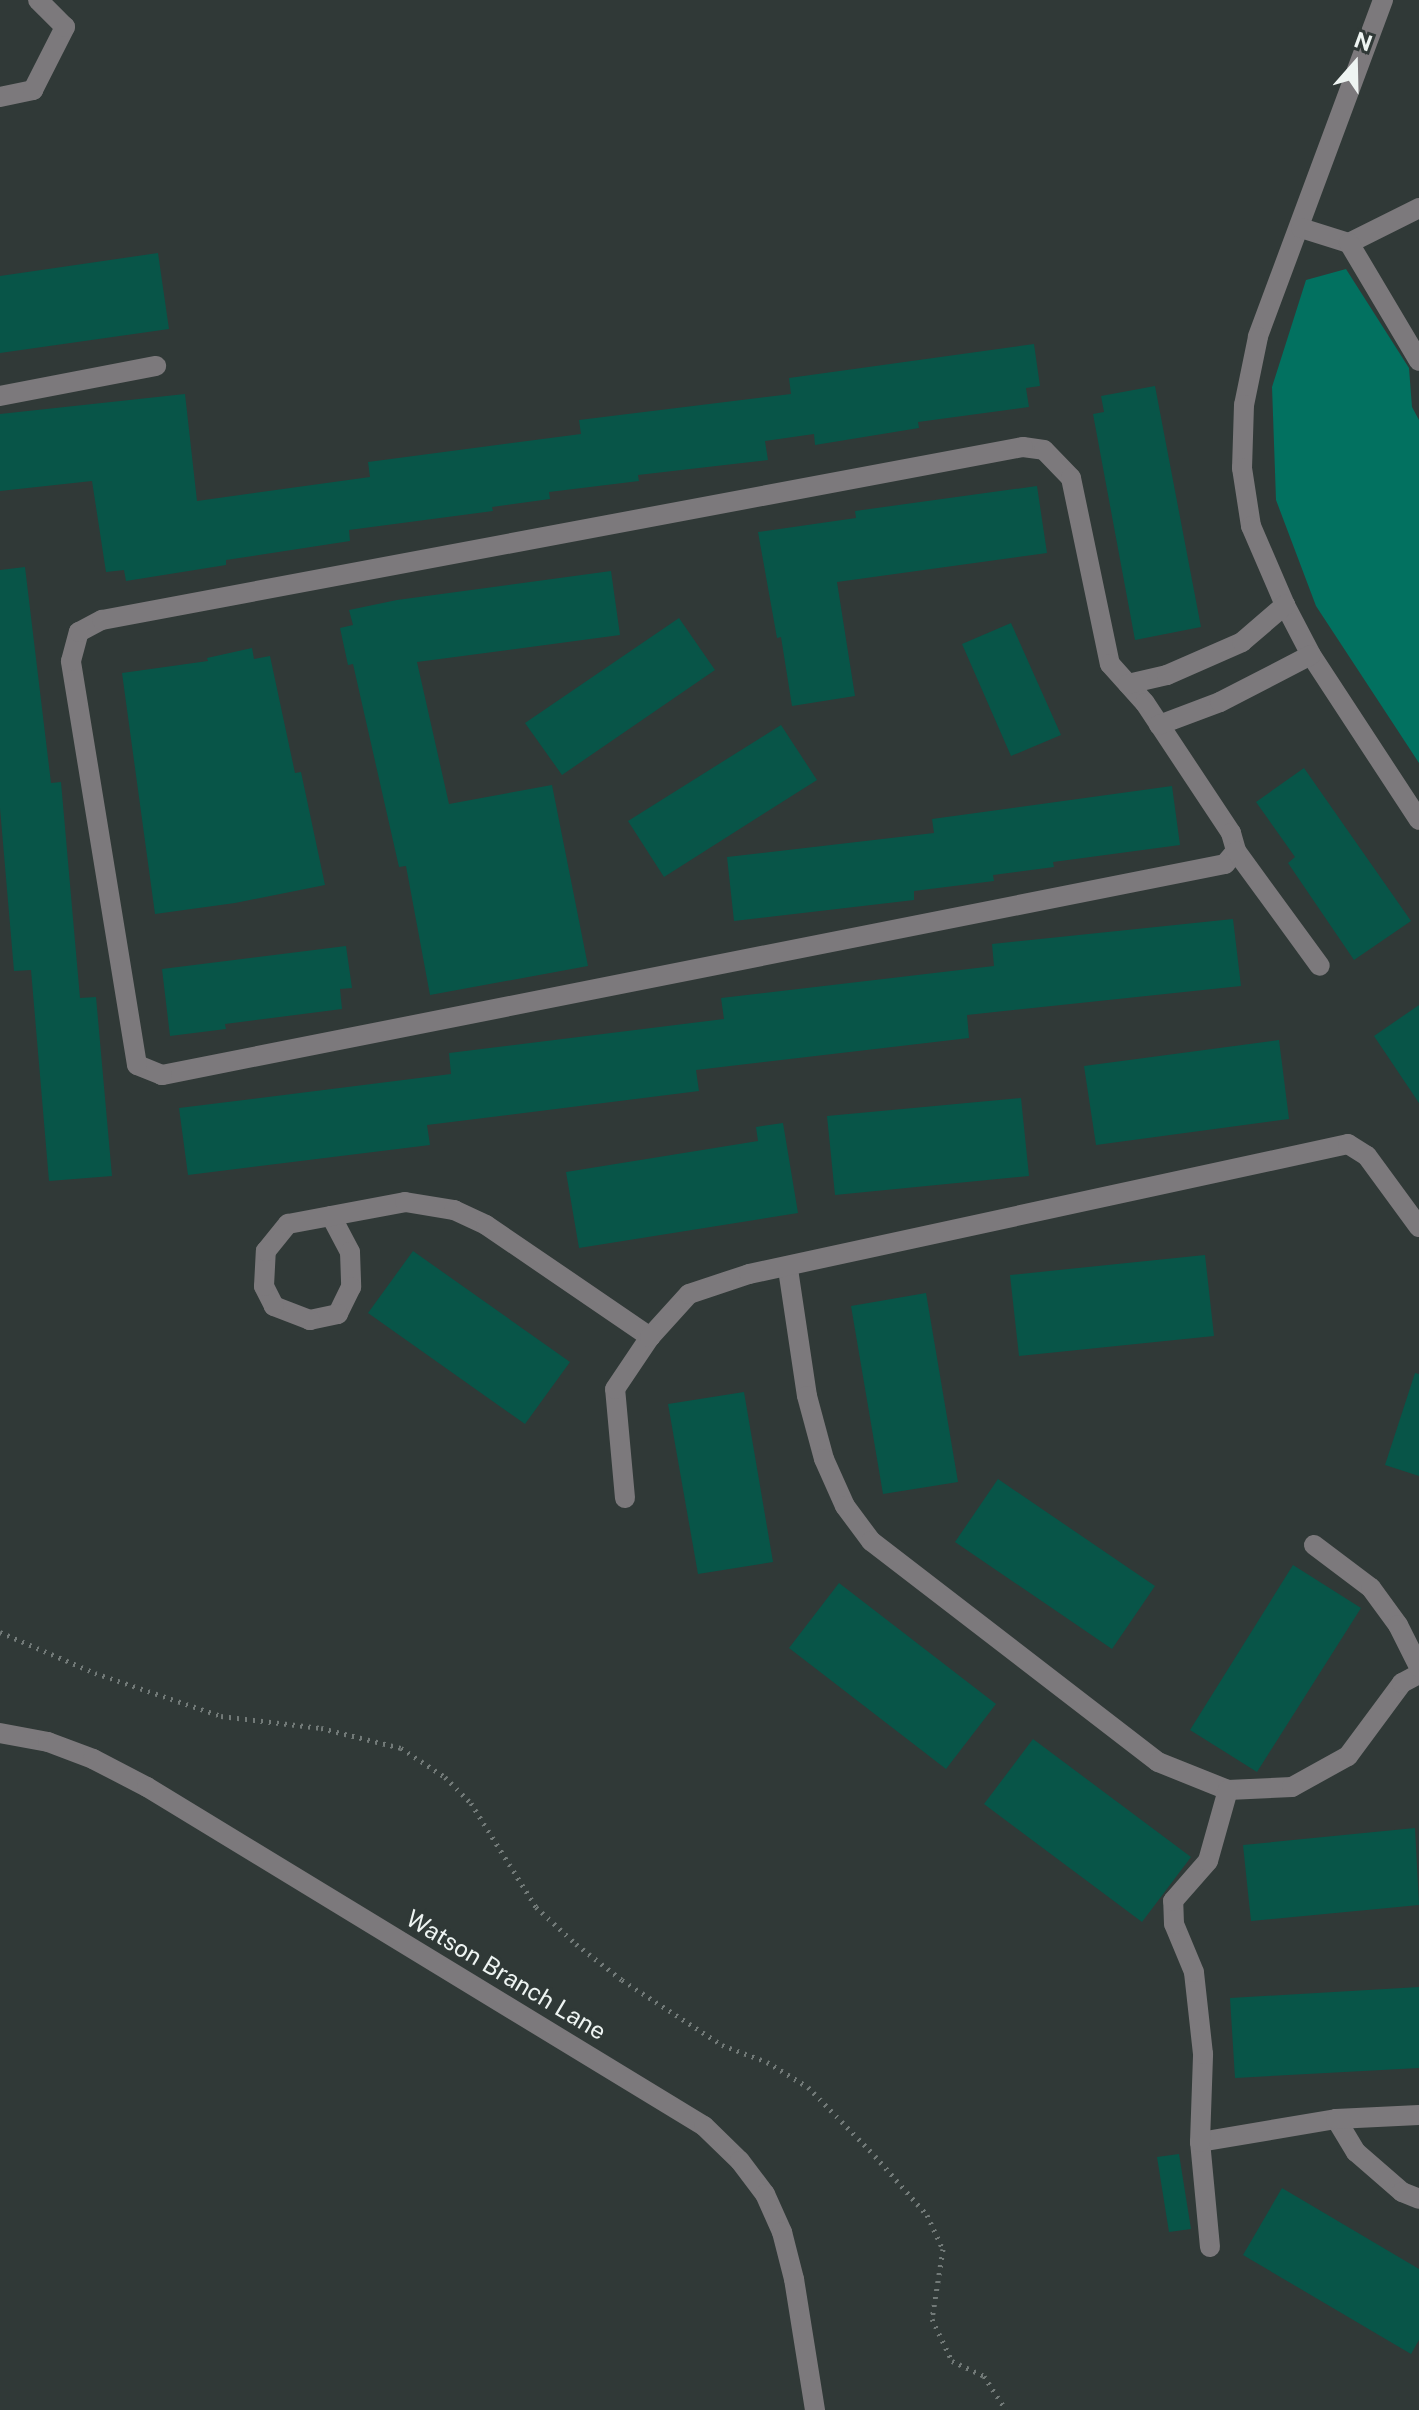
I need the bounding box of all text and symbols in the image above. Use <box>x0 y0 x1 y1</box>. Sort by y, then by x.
north arrow <box>1315 24 1395 104</box>
text: N <box>1351 26 1376 57</box>
street label: Watson Branch Lane <box>401 1904 611 2046</box>

